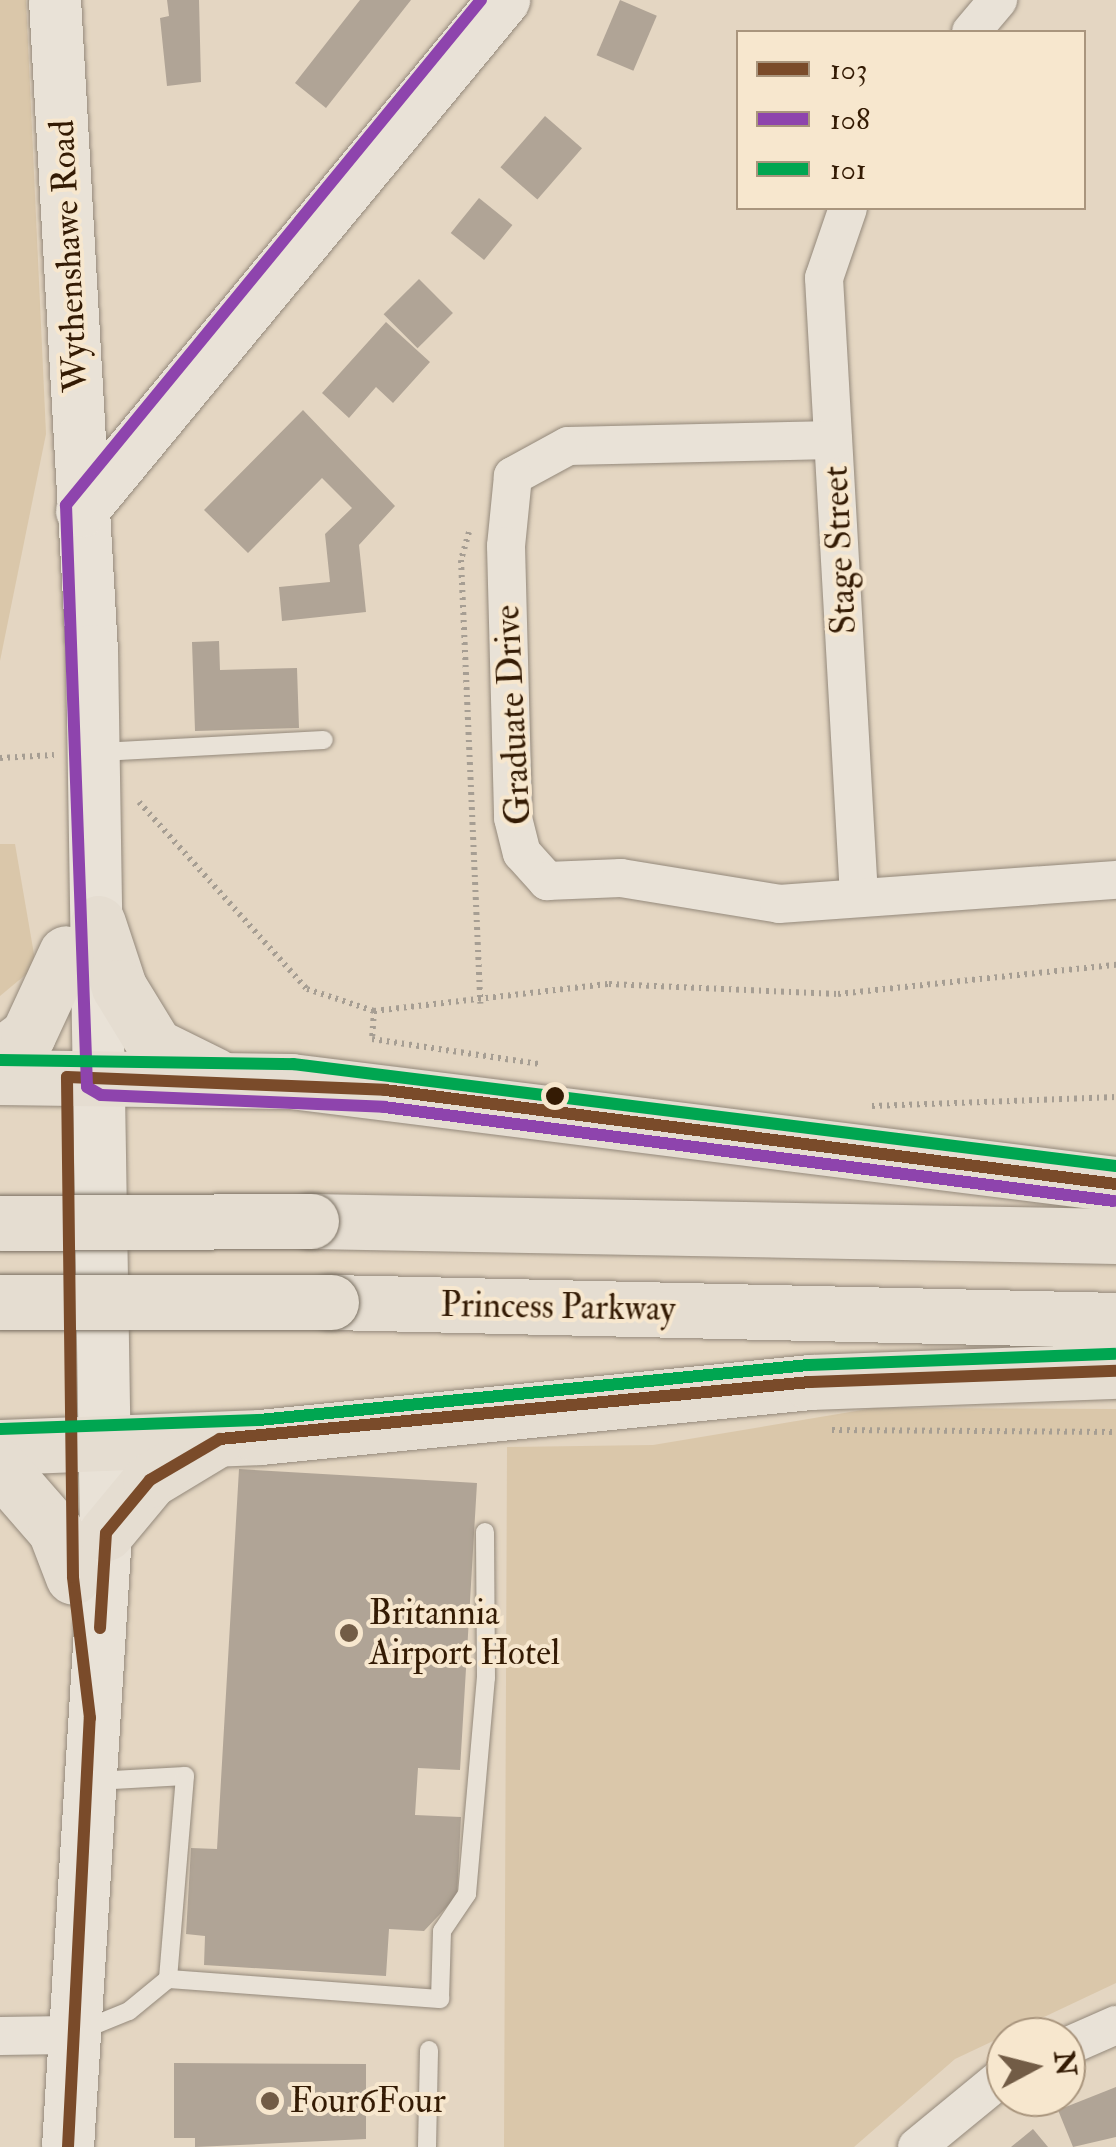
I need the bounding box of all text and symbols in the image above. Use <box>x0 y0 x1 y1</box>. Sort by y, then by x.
legend <box>736 30 1086 210</box>
text: 103 <box>830 51 867 88</box>
text: 108 <box>830 101 870 138</box>
street label: Wythenshawe Road <box>41 119 97 393</box>
text: 101 <box>830 151 866 188</box>
street label: Stage Street <box>815 465 865 635</box>
street label: Graduate Drive <box>486 604 540 826</box>
unlabelled marker <box>545 1086 565 1106</box>
street label: Princess Parkway <box>440 1284 676 1330</box>
place label: Britannia Airport Hotel <box>369 1592 560 1674</box>
marker: Britannia Airport Hotel <box>338 1622 360 1644</box>
north arrow <box>986 2017 1086 2117</box>
text: N <box>1045 2049 1083 2078</box>
place label: Four6Four <box>290 2080 446 2122</box>
marker: Four6Four <box>259 2090 281 2112</box>

